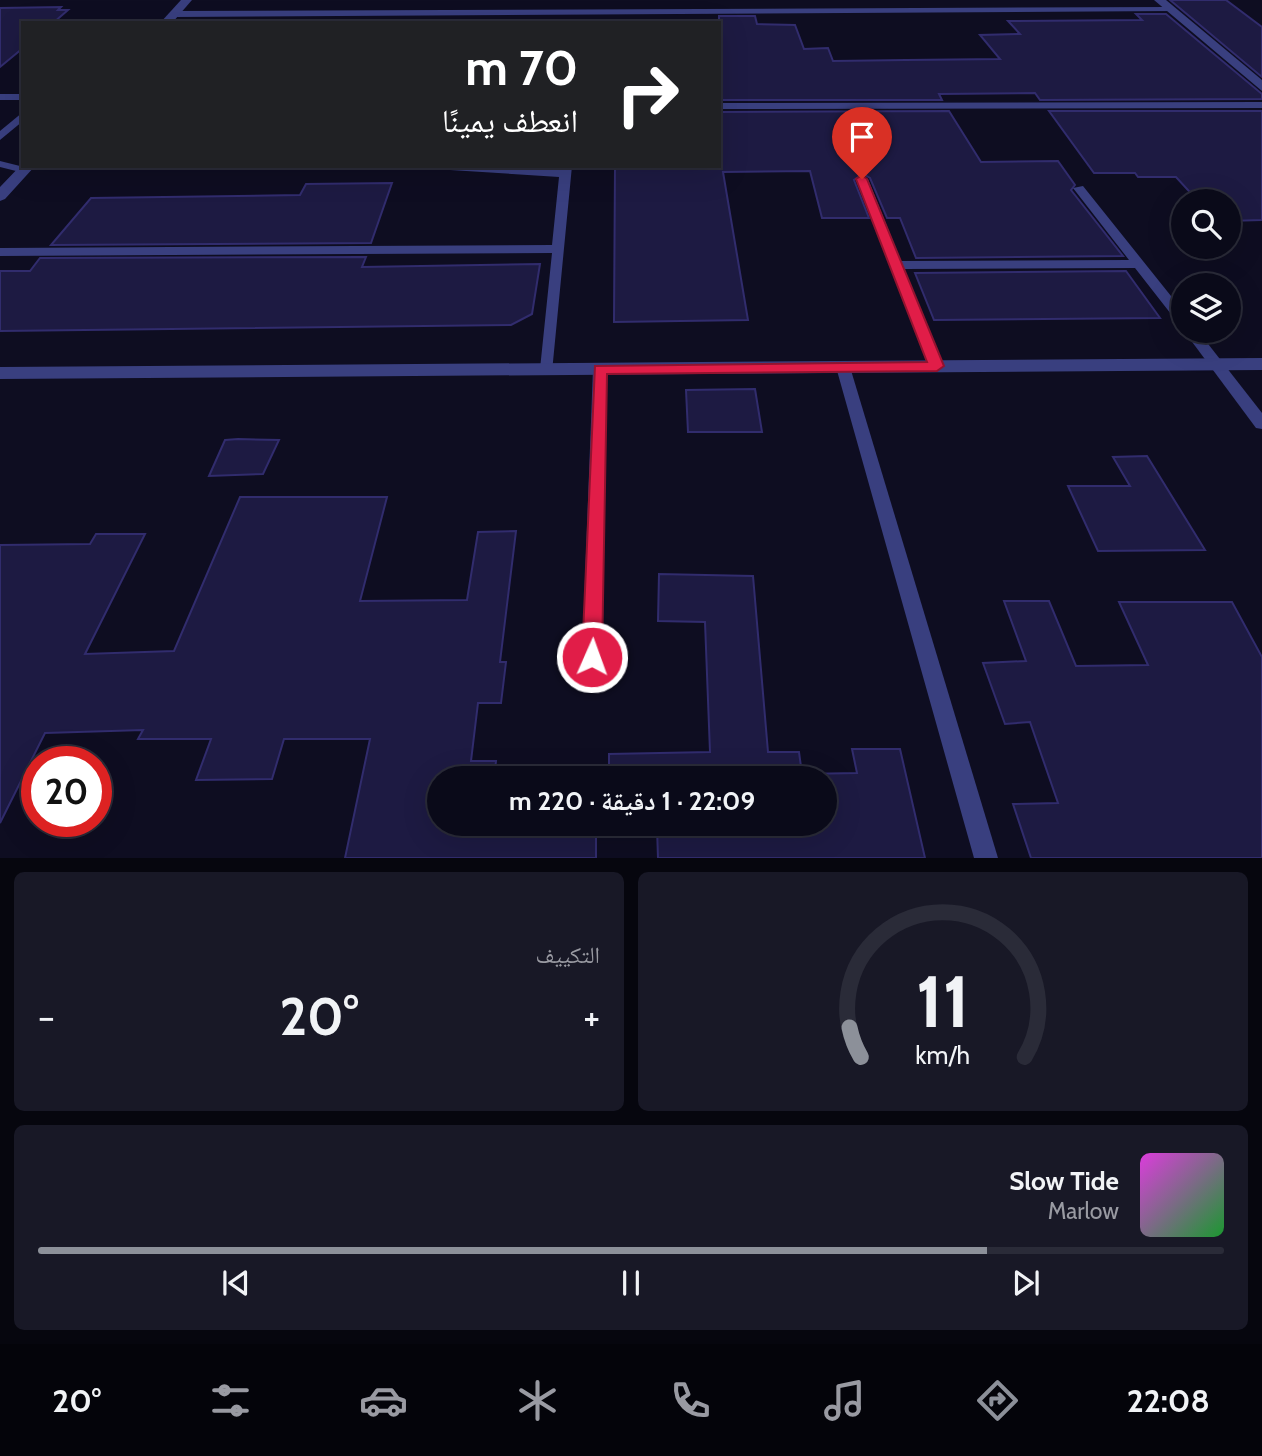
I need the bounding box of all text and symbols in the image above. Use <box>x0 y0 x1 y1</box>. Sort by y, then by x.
text: 70 m <box>465 38 578 97</box>
icon: right <box>602 49 693 140</box>
text: انعطف يمينًا <box>442 101 578 140</box>
pin <box>832 107 892 179</box>
icon: arrive <box>843 118 881 156</box>
map controls <box>1171 189 1241 343</box>
button: search <box>1171 189 1241 259</box>
button: layers <box>1171 273 1241 343</box>
position arrow <box>555 620 629 694</box>
speed limit sign: 20 <box>21 746 112 837</box>
text: 22:09 · 1 دقيقة · 220 m <box>509 785 755 817</box>
text: التكييف <box>535 941 600 969</box>
text: 11 <box>916 958 970 1046</box>
text: 20° <box>279 985 359 1048</box>
text: − <box>38 993 55 1040</box>
text: + <box>583 993 600 1040</box>
text: km/h <box>916 1040 970 1070</box>
text: Slow Tide <box>1009 1165 1119 1197</box>
text: Marlow <box>1048 1197 1119 1225</box>
icon: previous <box>217 1264 255 1302</box>
icon: pause <box>612 1264 650 1302</box>
icon: next <box>1007 1264 1045 1302</box>
icon: filters <box>206 1376 255 1425</box>
icon: car <box>359 1376 408 1425</box>
icon: climate <box>513 1376 562 1425</box>
icon: phone <box>666 1376 715 1425</box>
icon: music <box>820 1376 869 1425</box>
icon: directions <box>973 1376 1022 1425</box>
text: 20° <box>52 1381 101 1420</box>
text: 22:08 <box>1127 1381 1210 1420</box>

